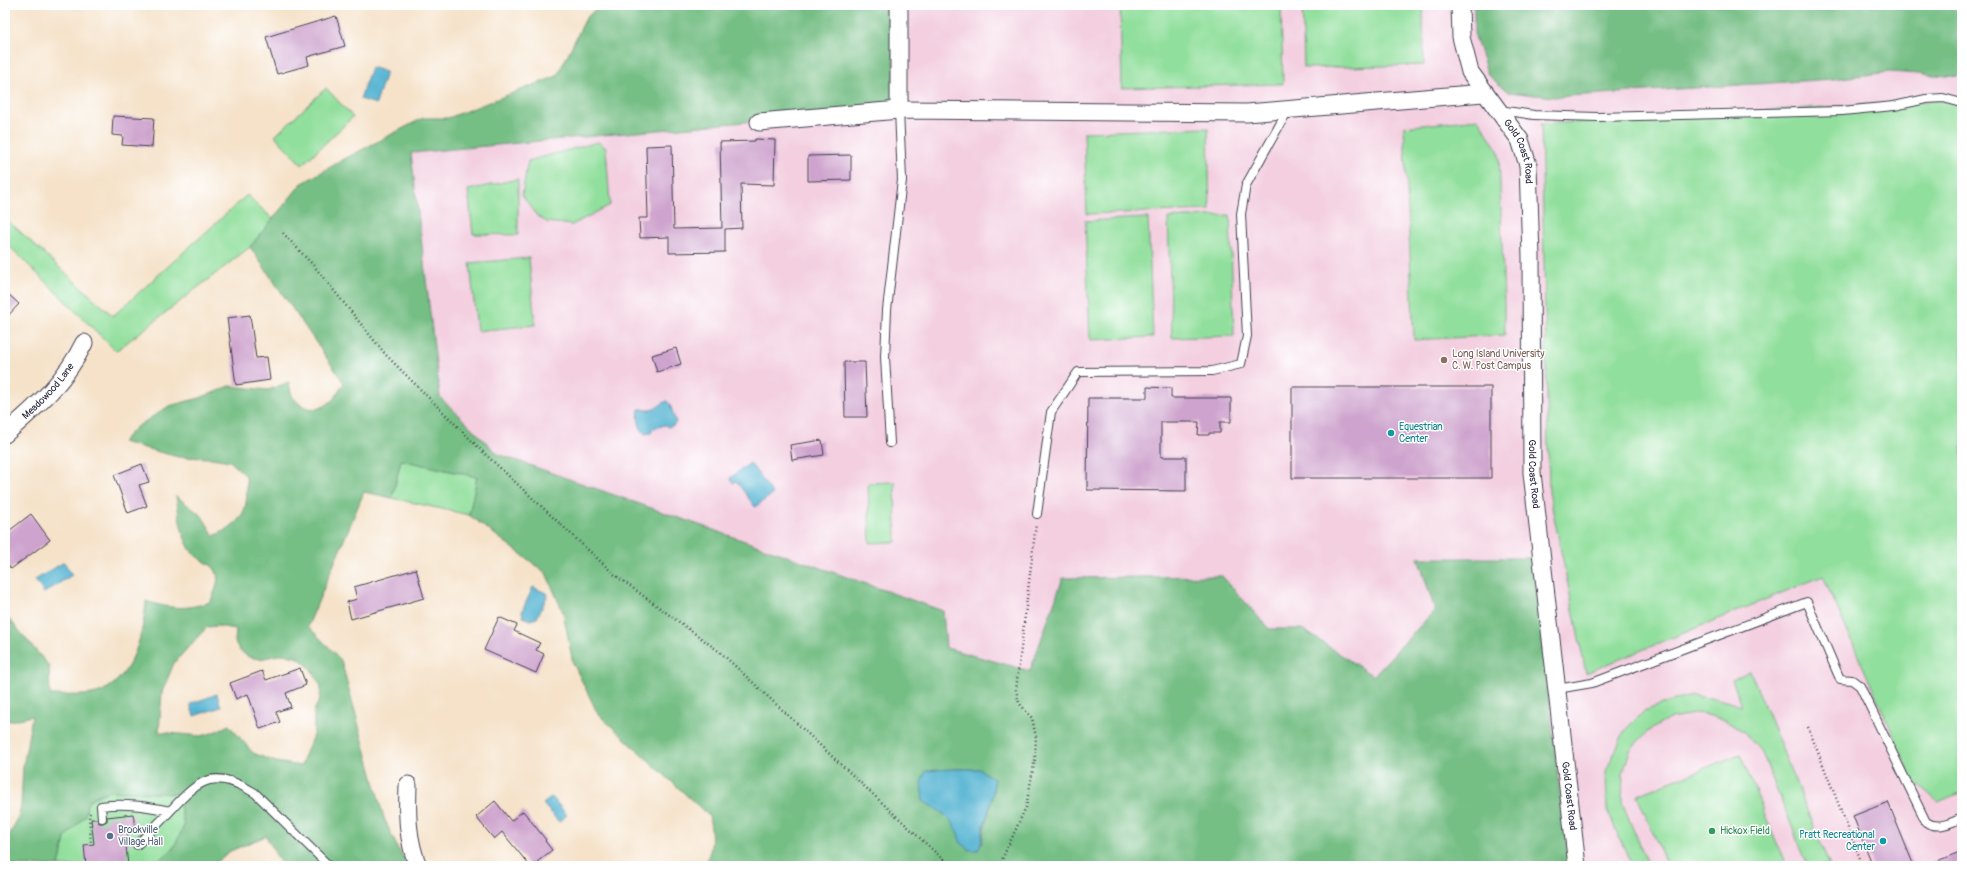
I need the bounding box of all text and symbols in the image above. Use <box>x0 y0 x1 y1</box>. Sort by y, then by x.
street label: Gold Coast Road <box>1501 117 1535 184</box>
place label: Long Island University C. W. Post Campus <box>1452 348 1545 372</box>
marker: Long Island University C. W. Post Campus <box>1439 355 1449 365</box>
street label: Meadowood Lane <box>20 361 77 422</box>
place label: Equestrian Center <box>1399 421 1443 445</box>
marker: Equestrian Center <box>1386 428 1396 438</box>
street label: Gold Coast Road <box>1526 440 1542 509</box>
street label: Gold Coast Road <box>1559 761 1579 831</box>
place label: Brookville Village Hall <box>118 824 163 848</box>
place label: Hickox Field <box>1720 825 1770 837</box>
marker: Hickox Field <box>1707 826 1717 836</box>
place label: Pratt Recreational Center <box>1799 829 1875 853</box>
marker: Brookville Village Hall <box>105 831 115 841</box>
marker: Pratt Recreational Center <box>1878 836 1888 846</box>

